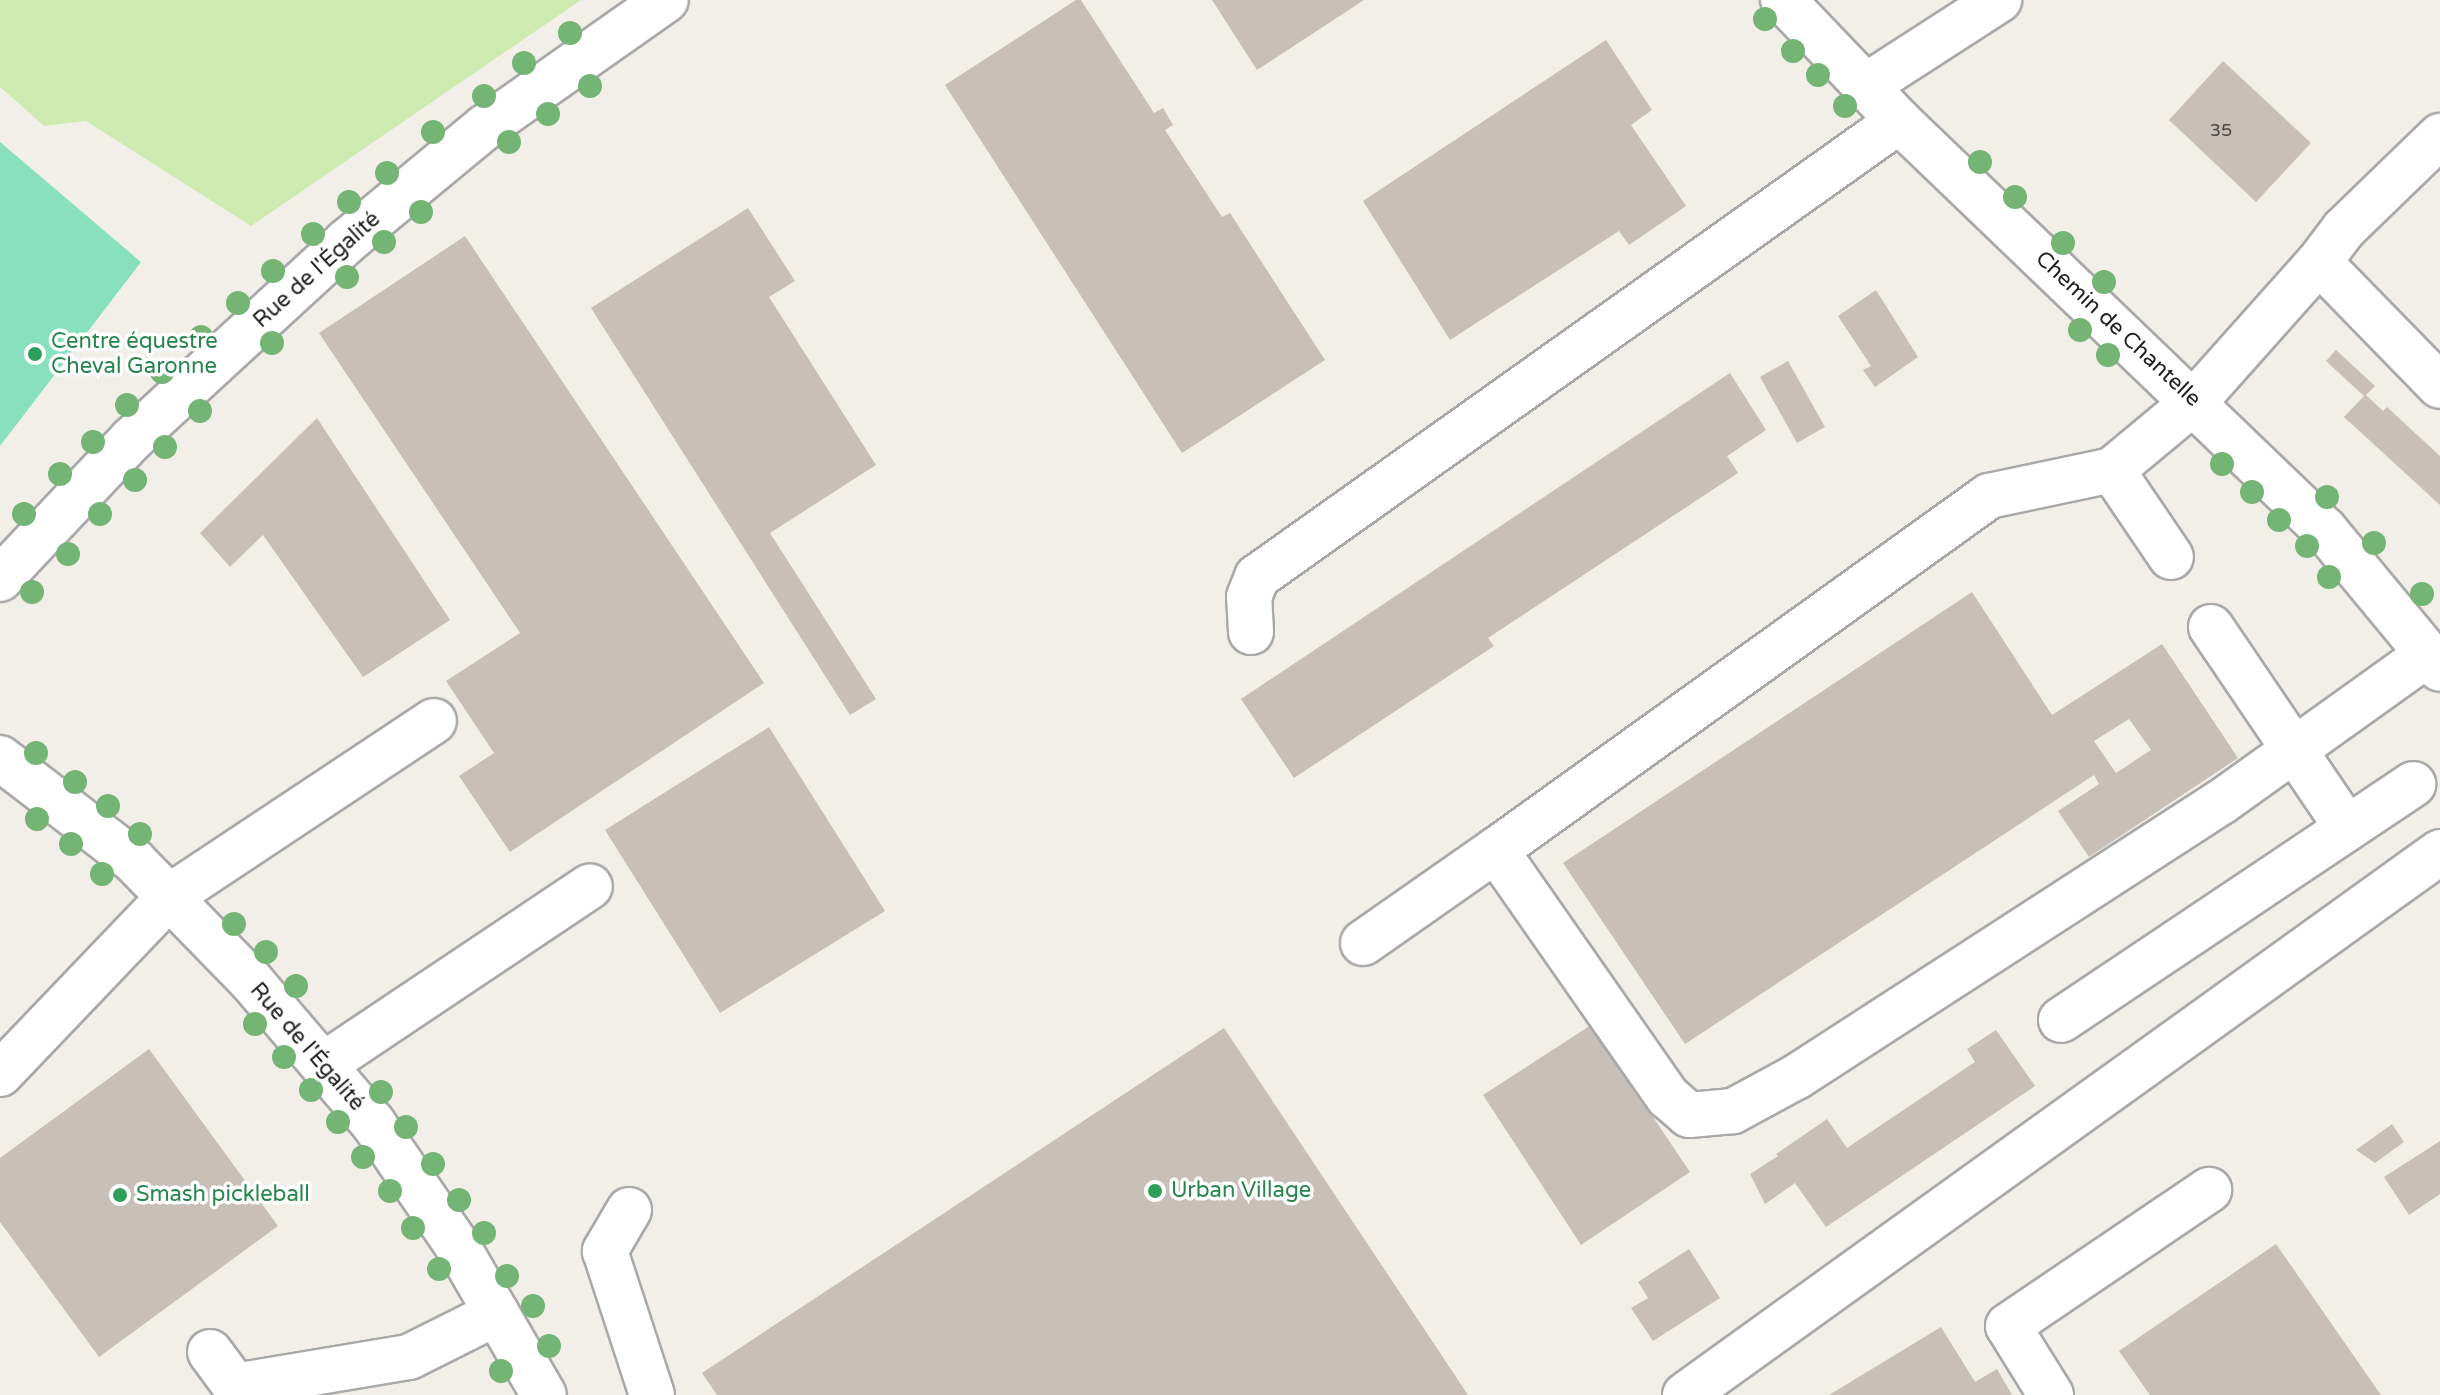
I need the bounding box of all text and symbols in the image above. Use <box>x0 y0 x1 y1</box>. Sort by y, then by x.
house number: 35 <box>2210 119 2232 141</box>
street label: Rue de l'Égalité <box>248 206 386 334</box>
street label: Chemin de Chantelle <box>2030 246 2206 412</box>
place label: Centre équestre Cheval Garonne <box>51 328 218 380</box>
marker: Centre équestre Cheval Garonne <box>26 345 44 363</box>
street label: Rue de l'Égalité <box>244 977 370 1117</box>
place label: Urban Village <box>1171 1178 1311 1204</box>
place label: Smash pickleball <box>136 1182 310 1208</box>
marker: Urban Village <box>1146 1182 1164 1200</box>
marker: Smash pickleball <box>111 1186 129 1204</box>

